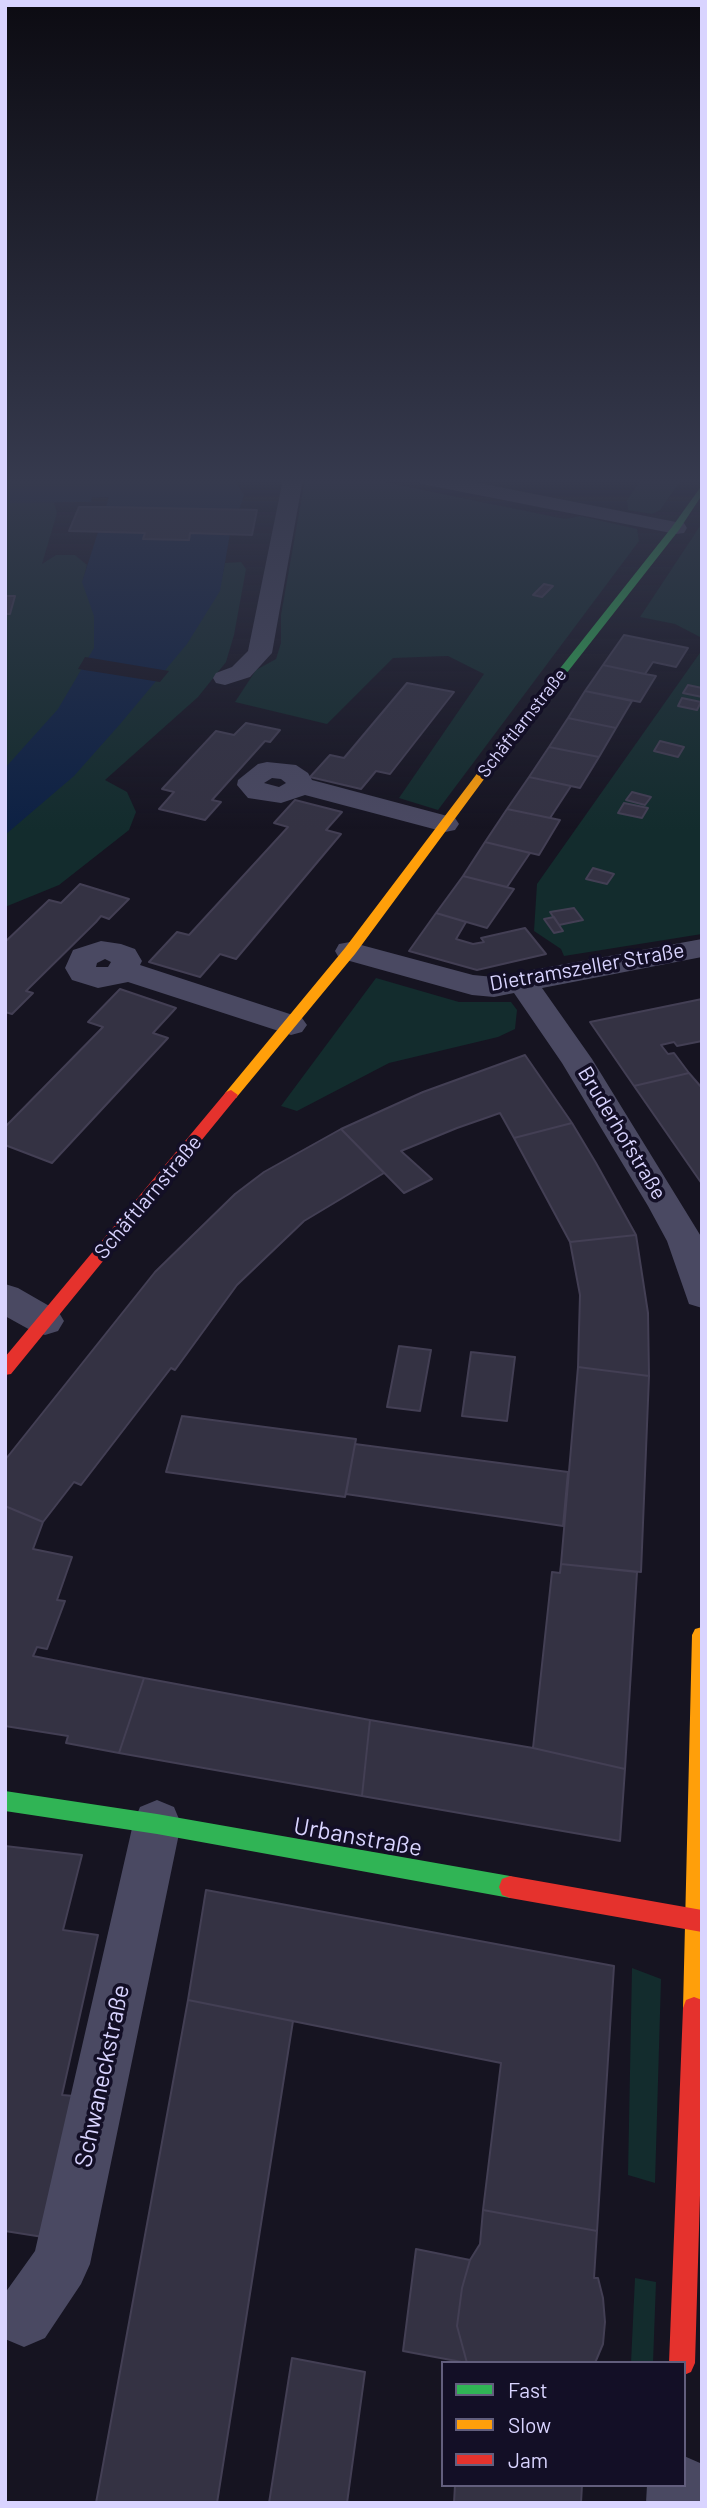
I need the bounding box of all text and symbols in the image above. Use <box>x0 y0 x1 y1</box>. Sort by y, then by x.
street label: Schäftlarnstraße <box>473 664 571 782</box>
street label: Dietramszeller Straße <box>488 937 686 997</box>
street label: Bruderhofstraße <box>572 1062 672 1204</box>
street label: Schäftlarnstraße <box>89 1130 207 1264</box>
street label: Urbanstraße <box>292 1812 424 1862</box>
street label: Schwaneckstraße <box>69 1982 135 2170</box>
legend <box>441 2361 686 2487</box>
text: Fast <box>508 2377 548 2402</box>
text: Slow <box>508 2412 551 2437</box>
text: Jam <box>508 2447 548 2472</box>

